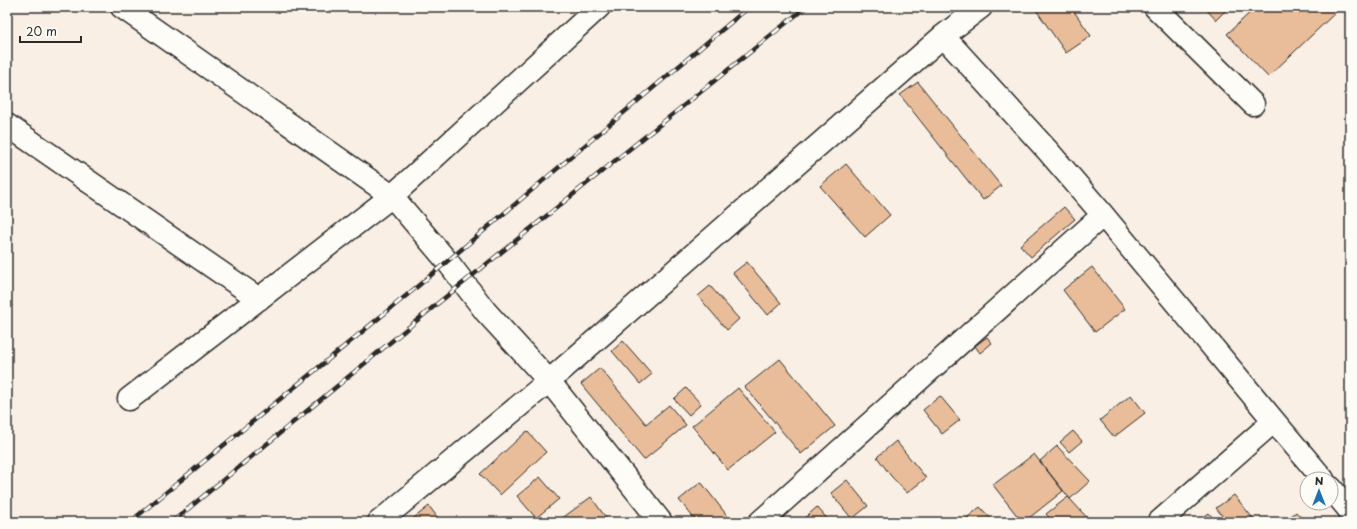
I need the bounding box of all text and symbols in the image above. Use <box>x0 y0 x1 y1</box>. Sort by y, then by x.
scale bar <box>20 18 81 44</box>
text: 20 m <box>26 22 57 40</box>
north arrow <box>1299 471 1339 511</box>
text: N <box>1315 472 1324 489</box>

